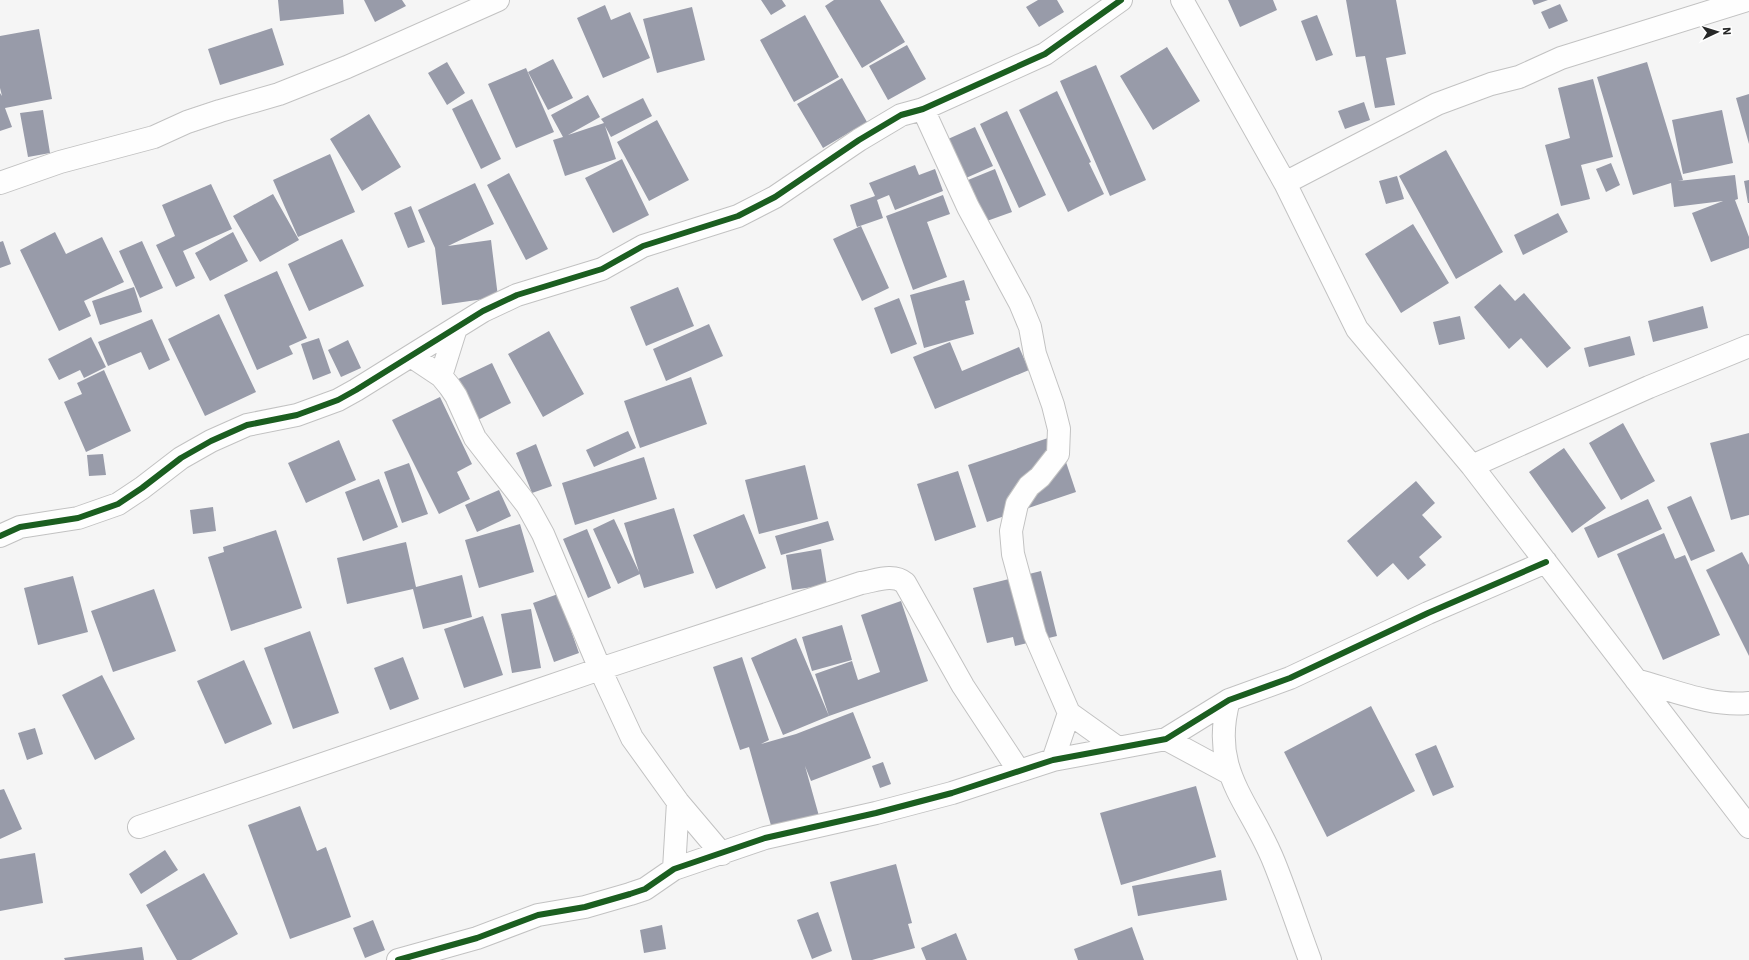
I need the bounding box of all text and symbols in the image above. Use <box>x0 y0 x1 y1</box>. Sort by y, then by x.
north arrow <box>1697 12 1737 52</box>
text: N <box>1720 27 1734 36</box>

